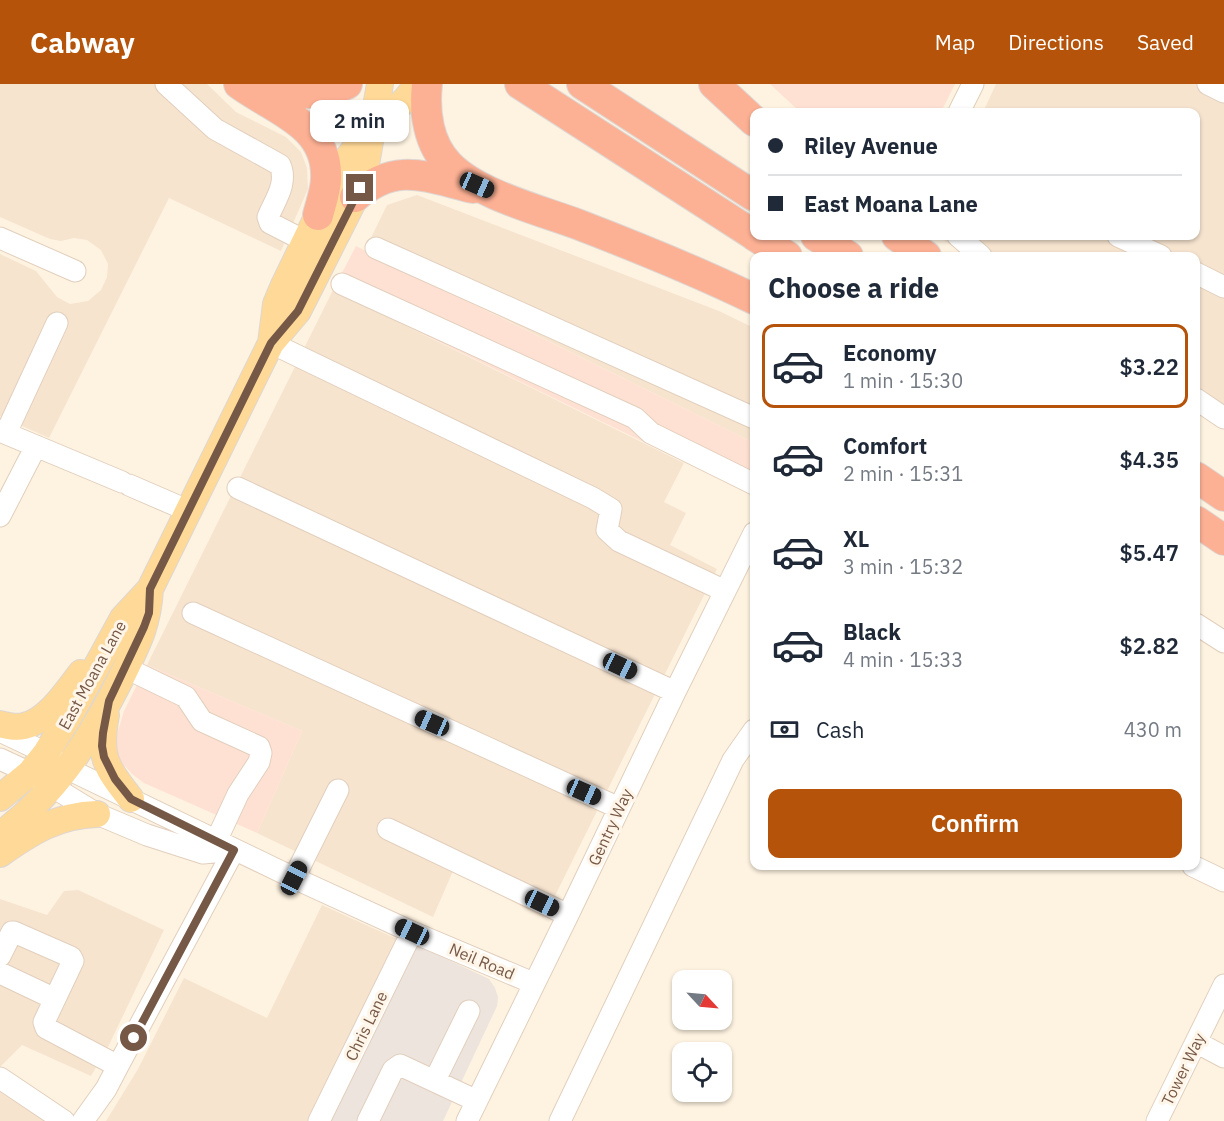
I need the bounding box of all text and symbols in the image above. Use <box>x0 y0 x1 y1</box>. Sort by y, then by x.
text: Cabway <box>30 24 135 61</box>
text: Map <box>935 28 975 56</box>
text: Directions <box>1008 28 1104 56</box>
text: Saved <box>1137 28 1194 56</box>
callout: 2 min <box>310 101 410 143</box>
text: 2 min <box>334 107 385 134</box>
text: Riley Avenue <box>804 131 938 160</box>
car <box>457 169 497 201</box>
route end <box>346 174 373 201</box>
text: East Moana Lane <box>804 189 978 218</box>
text: Choose a ride <box>768 270 939 305</box>
text: Economy <box>843 338 937 367</box>
icon: car <box>771 339 825 393</box>
text: $3.22 <box>1120 352 1179 381</box>
text: 1 min · 15:30 <box>843 367 963 394</box>
text: Comfort <box>843 431 927 460</box>
icon: car <box>771 432 825 486</box>
text: $4.35 <box>1120 445 1179 474</box>
text: 2 min · 15:31 <box>843 460 963 487</box>
text: XL <box>843 524 869 553</box>
icon: car <box>771 525 825 579</box>
text: $5.47 <box>1120 538 1179 567</box>
text: 3 min · 15:32 <box>843 553 963 580</box>
street label: East Moana Lane <box>54 617 130 733</box>
text: Black <box>843 617 901 646</box>
icon: car <box>771 618 825 672</box>
text: $2.82 <box>1120 631 1179 660</box>
text: 4 min · 15:33 <box>843 646 963 673</box>
car <box>600 650 640 682</box>
car <box>412 707 452 739</box>
icon: cash <box>768 713 801 746</box>
text: Cash <box>816 715 865 744</box>
text: 430 m <box>1124 716 1182 743</box>
car <box>564 776 604 808</box>
street label: Gentry Way <box>583 785 637 869</box>
button: Confirm <box>768 789 1182 858</box>
car <box>278 858 310 898</box>
car <box>522 887 562 919</box>
car <box>392 916 432 948</box>
street label: Neil Road <box>446 938 518 984</box>
north arrow <box>672 970 732 1030</box>
map controls <box>672 970 732 1102</box>
street label: Chris Lane <box>341 988 391 1064</box>
route start <box>120 1024 147 1051</box>
street label: Tower Way <box>1157 1029 1209 1109</box>
button: locate <box>672 1042 732 1102</box>

